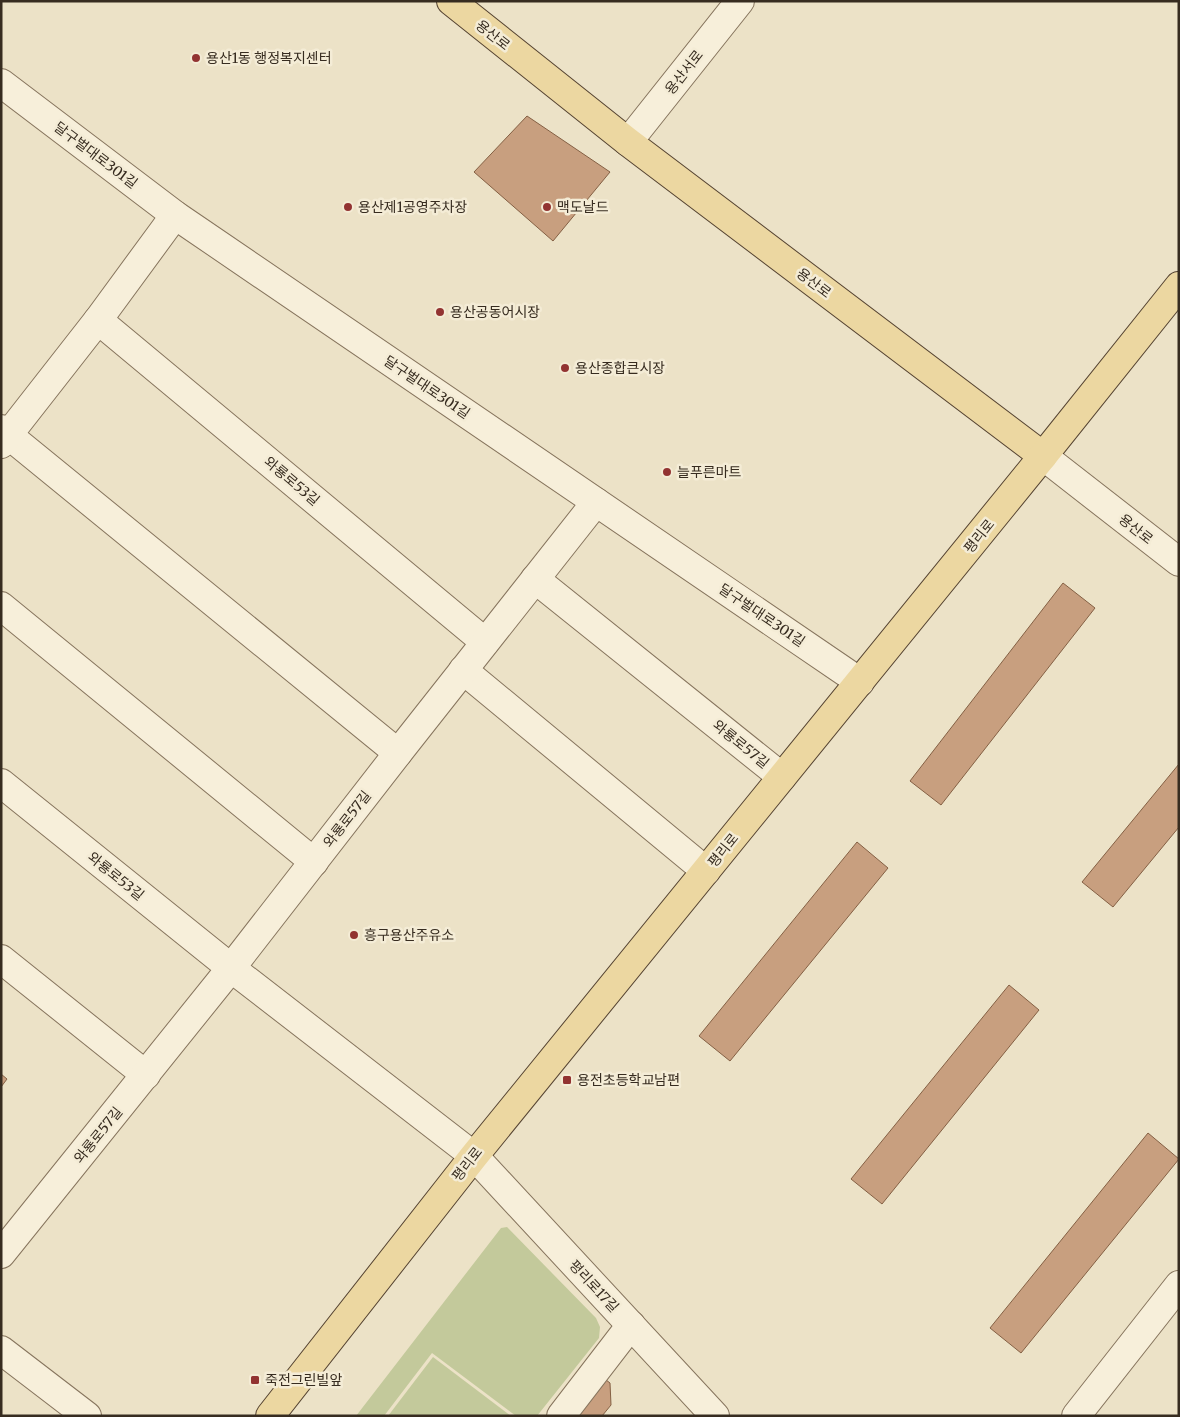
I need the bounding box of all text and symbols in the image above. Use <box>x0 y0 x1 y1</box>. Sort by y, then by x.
street label: 용산로 <box>472 16 514 54</box>
street label: 용산서로 <box>661 46 707 98</box>
place label: 용산1동 행정복지센터 <box>206 49 332 67</box>
marker: 용산1동 행정복지센터 <box>190 52 202 64</box>
street label: 달구벌대로301길 <box>51 118 141 192</box>
place label: 용산제1공영주차장 <box>358 198 468 216</box>
place label: 맥도날드 <box>557 198 609 216</box>
marker: 용산제1공영주차장 <box>342 201 354 213</box>
marker: 맥도날드 <box>541 201 553 213</box>
street label: 용산로 <box>793 264 835 302</box>
place label: 용산공동어시장 <box>450 303 540 321</box>
marker: 용산공동어시장 <box>434 306 446 318</box>
street label: 달구벌대로301길 <box>381 352 473 422</box>
place label: 용산종합큰시장 <box>575 359 665 377</box>
marker: 용산종합큰시장 <box>559 362 571 374</box>
street label: 와룡로53길 <box>261 453 323 509</box>
place label: 늘푸른마트 <box>677 463 742 481</box>
marker: 늘푸른마트 <box>661 466 673 478</box>
street label: 용산로 <box>1115 510 1157 548</box>
street label: 평리로 <box>960 515 998 557</box>
street label: 달구벌대로301길 <box>716 580 808 650</box>
street label: 와룡로57길 <box>709 716 773 772</box>
street label: 와룡로57길 <box>319 787 375 851</box>
street label: 평리로 <box>704 829 742 871</box>
street label: 와룡로53길 <box>84 848 148 904</box>
place label: 흥구용산주유소 <box>364 926 454 944</box>
marker: 흥구용산주유소 <box>348 929 360 941</box>
place label: 용전초등학교남편 <box>577 1071 680 1089</box>
marker: 용전초등학교남편 <box>561 1074 573 1086</box>
street label: 와룡로57길 <box>70 1103 126 1167</box>
street label: 평리로 <box>448 1143 486 1185</box>
street label: 평리로17길 <box>565 1256 623 1316</box>
place label: 죽전그린빌앞 <box>265 1371 342 1389</box>
marker: 죽전그린빌앞 <box>249 1374 261 1386</box>

